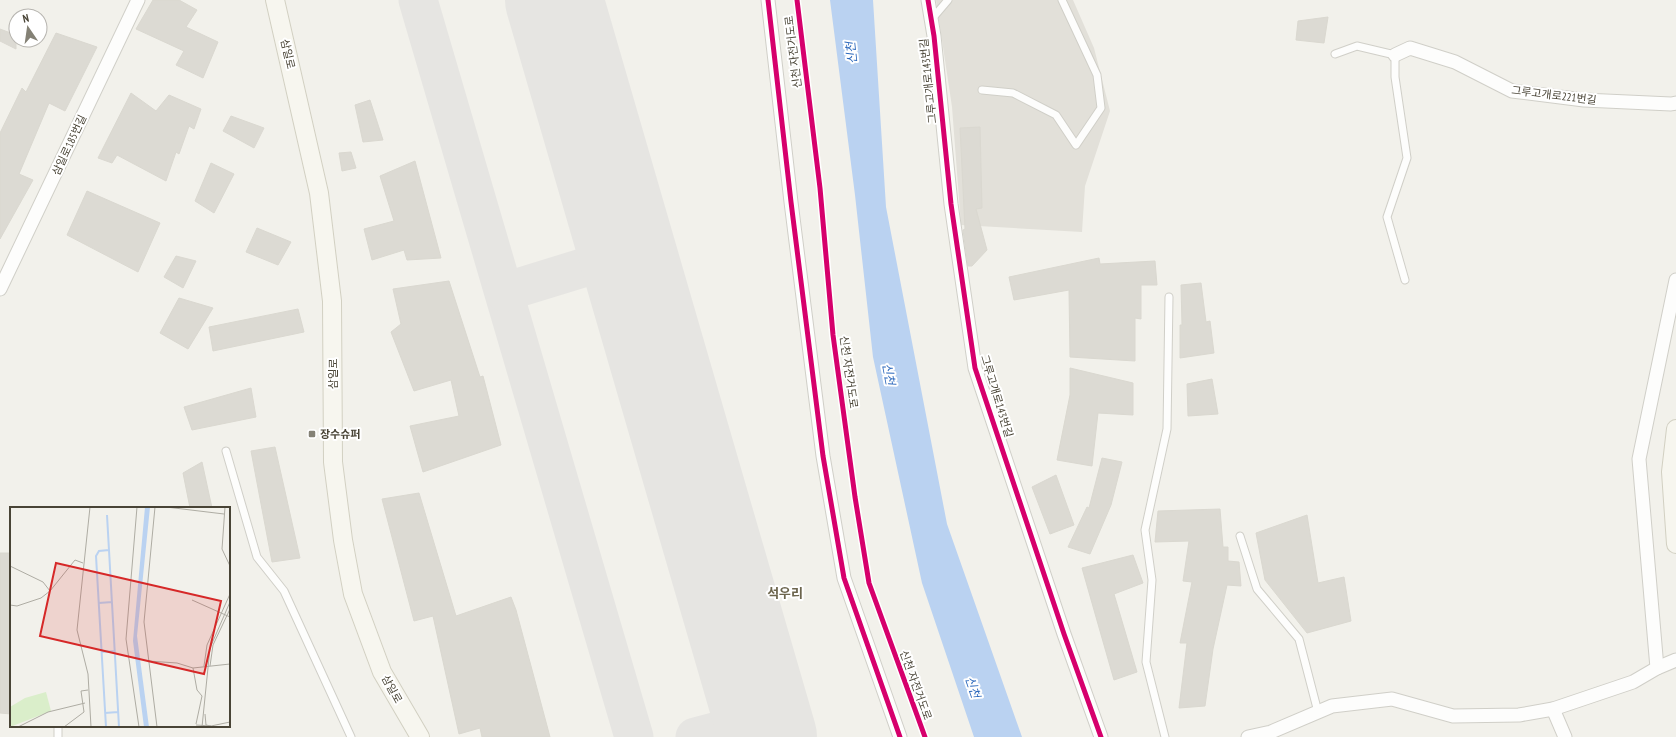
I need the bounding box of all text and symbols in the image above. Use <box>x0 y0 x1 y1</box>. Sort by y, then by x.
north arrow <box>8 8 48 48</box>
text: N <box>21 11 30 26</box>
street label: 신천 자전거도로 <box>782 15 804 89</box>
street label: 삼일로 <box>278 38 298 70</box>
street label: 그루고개로143번길 <box>917 38 939 124</box>
water label: 신천 <box>842 39 860 65</box>
street label: 그루고개로221번길 <box>1511 83 1597 107</box>
street label: 삼일로185번길 <box>49 112 89 178</box>
street label: 신천 자전거도로 <box>837 335 861 409</box>
street label: 그루고개로143번길 <box>978 353 1016 439</box>
street label: 삼일로 <box>326 359 340 389</box>
water label: 신천 <box>880 362 899 388</box>
place label: 장수슈퍼 <box>320 427 360 441</box>
marker: 장수슈퍼 <box>307 429 317 439</box>
inset map <box>10 507 230 727</box>
district label: 석우리 <box>767 585 803 602</box>
street label: 신천 자전거도로 <box>897 648 935 722</box>
street label: 삼일로 <box>379 672 405 706</box>
water label: 신천 <box>962 674 984 702</box>

